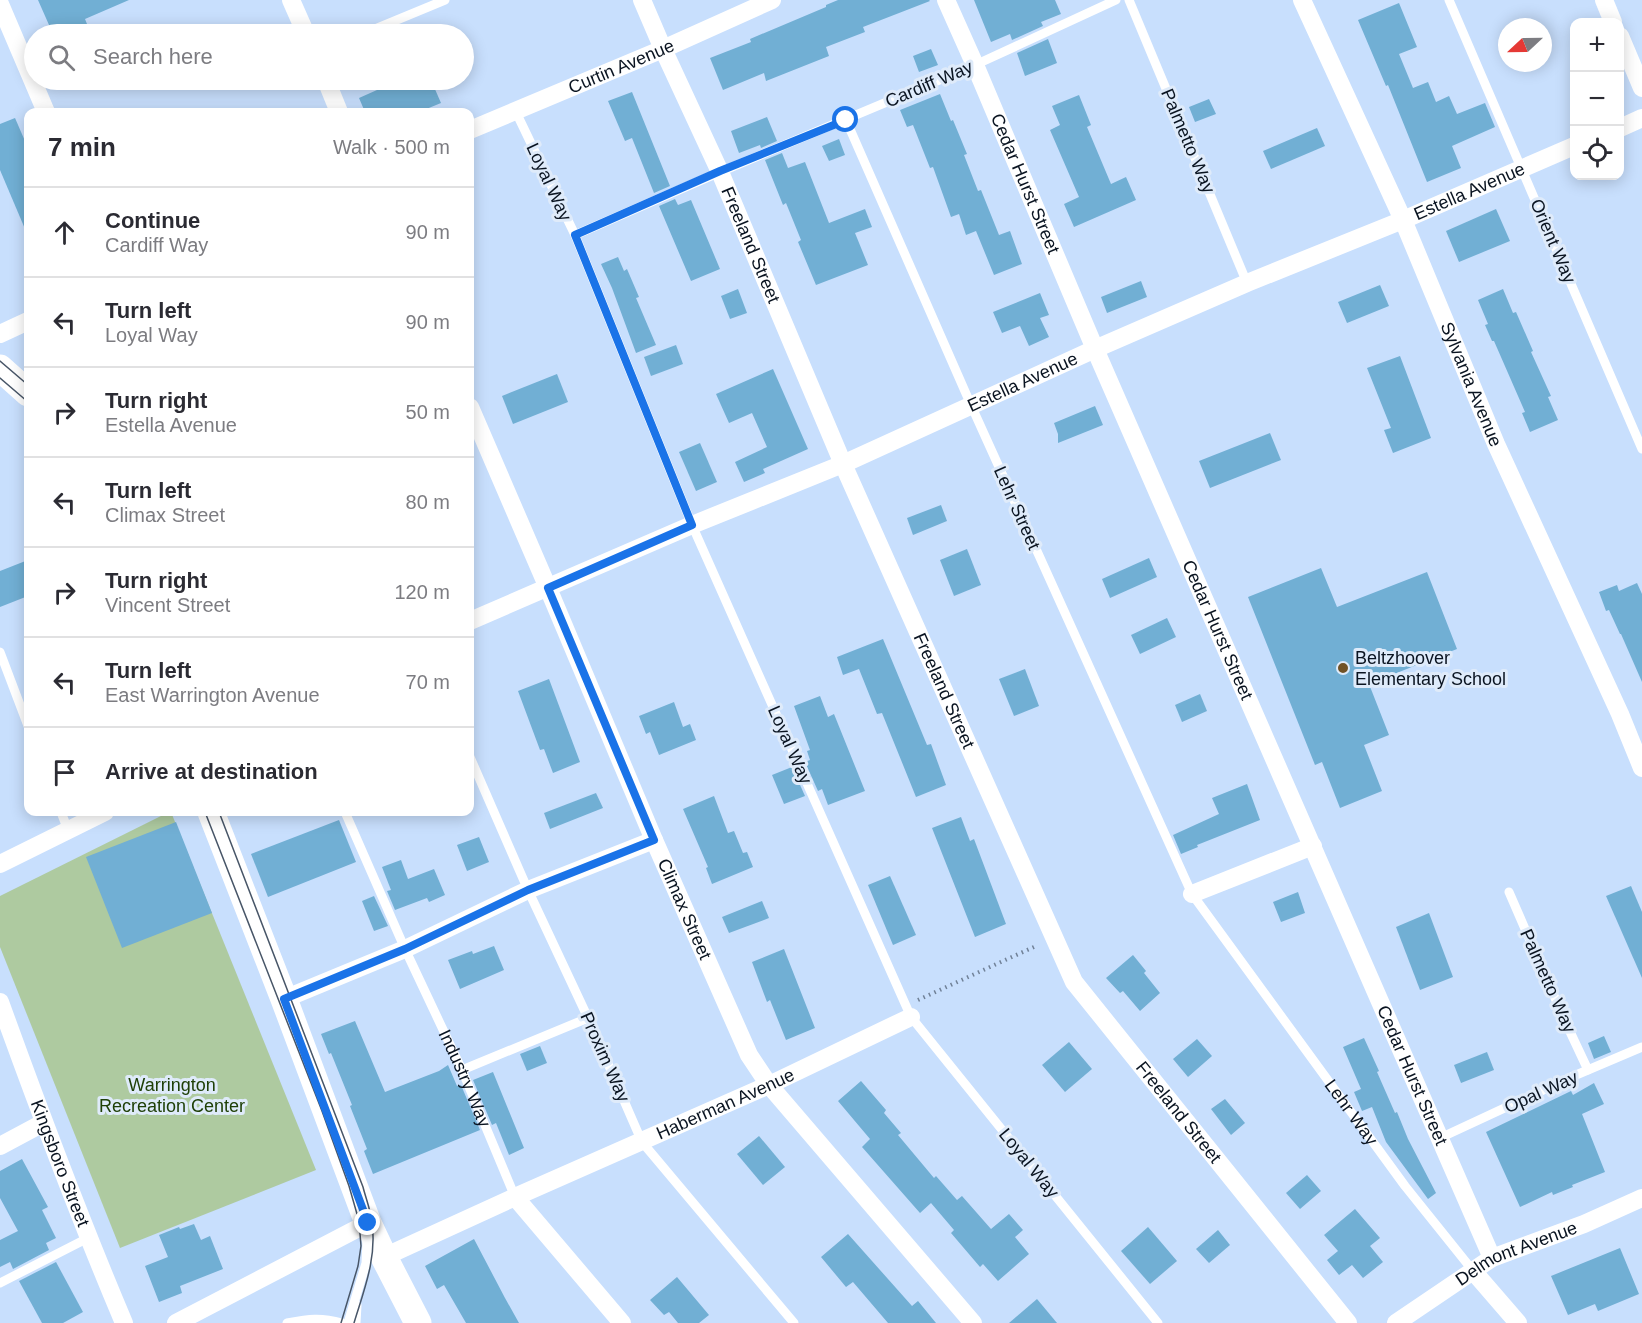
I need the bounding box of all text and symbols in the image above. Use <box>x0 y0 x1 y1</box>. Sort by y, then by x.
north arrow <box>1498 18 1552 72</box>
map controls <box>1570 18 1624 180</box>
button: + <box>1570 18 1624 72</box>
search box <box>24 24 474 90</box>
street label: Curtin Avenue <box>565 35 677 98</box>
icon: search <box>45 41 78 74</box>
text: Search here <box>93 44 213 69</box>
street label: Cardiff Way <box>882 57 976 111</box>
button: − <box>1570 72 1624 126</box>
street label: Palmetto Way <box>1157 86 1219 196</box>
route start <box>832 106 858 132</box>
street label: Cedar Hurst Street <box>987 111 1064 257</box>
button: locate <box>1570 126 1624 180</box>
text: 7 min <box>48 132 116 162</box>
text: Walk · 500 m <box>333 136 450 158</box>
street label: Loyal Way <box>522 140 576 224</box>
street label: Estella Avenue <box>1411 159 1528 224</box>
street label: Freeland Street <box>717 184 784 306</box>
street label: Orient Way <box>1526 196 1580 286</box>
text: Continue <box>105 208 200 233</box>
icon: ahead <box>48 216 81 249</box>
text: 90 m <box>406 221 450 243</box>
text: Cardiff Way <box>105 234 208 256</box>
text: Turn left <box>105 298 191 323</box>
icon: left <box>48 306 81 339</box>
text: 90 m <box>406 311 450 333</box>
street label: Sylvania Avenue <box>1437 319 1506 449</box>
text: Loyal Way <box>105 324 198 346</box>
street label: Estella Avenue <box>964 348 1081 416</box>
text: Turn right <box>105 388 207 413</box>
icon: right <box>48 396 81 429</box>
text: 50 m <box>406 401 450 423</box>
text: Estella Avenue <box>105 414 237 436</box>
street label: Lehr Street <box>990 463 1044 553</box>
text: Turn left <box>105 478 191 503</box>
icon: left <box>48 486 81 519</box>
text: 80 m <box>406 491 450 513</box>
text: Climax Street <box>105 504 225 526</box>
street label: Cedar Hurst Street <box>1178 557 1257 703</box>
text: Turn right <box>105 568 207 593</box>
icon: right <box>48 576 81 609</box>
text: 120 m <box>394 581 450 603</box>
text: Vincent Street <box>105 594 230 616</box>
street label: Freeland Street <box>910 630 979 752</box>
place label: Beltzhoover Elementary School <box>1355 648 1506 689</box>
text: Turn left <box>105 658 191 683</box>
marker: Beltzhoover Elementary School <box>1336 661 1350 675</box>
icon: left <box>48 666 81 699</box>
text: 70 m <box>406 671 450 693</box>
text: East Warrington Avenue <box>105 684 320 706</box>
street label: Loyal Way <box>764 703 816 787</box>
icon: arrive <box>48 756 81 789</box>
text: Arrive at destination <box>105 759 318 784</box>
street label: Climax Street <box>654 856 716 963</box>
street label: Palmetto Way <box>1516 926 1580 1036</box>
street label: Cedar Hurst Street <box>1373 1002 1451 1148</box>
street label: Proxim Way <box>576 1009 634 1105</box>
street label: Industry Way <box>434 1026 495 1130</box>
street label: Freeland Street <box>1132 1058 1225 1167</box>
street label: Haberman Avenue <box>653 1064 797 1143</box>
street label: Opal Way <box>1501 1067 1581 1117</box>
park label: Warrington Recreation Center <box>99 1075 245 1116</box>
street label: Lehr Way <box>1321 1076 1382 1149</box>
street label: Kingsboro Street <box>27 1097 93 1229</box>
street label: Loyal Way <box>995 1124 1063 1202</box>
route end <box>354 1209 380 1235</box>
street label: Delmont Avenue <box>1452 1217 1580 1290</box>

